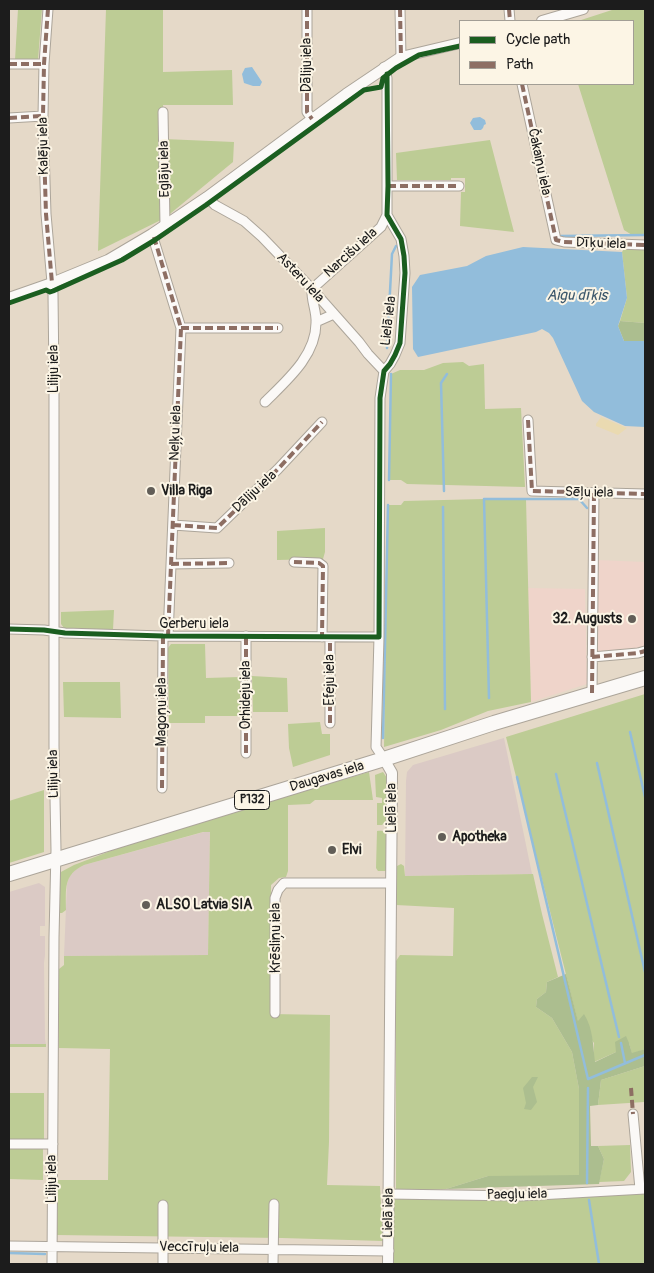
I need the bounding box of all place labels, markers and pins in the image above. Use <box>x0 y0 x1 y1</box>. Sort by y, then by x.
place label: Villa Riga <box>161 483 212 499</box>
marker: Villa Riga <box>145 485 157 497</box>
place label: 32. Augusts <box>552 611 622 627</box>
marker: 32. Augusts <box>626 613 638 625</box>
place label: Apotheka <box>452 829 507 845</box>
marker: Apotheka <box>436 831 448 843</box>
place label: Elvi <box>342 842 361 858</box>
marker: Elvi <box>326 844 338 856</box>
place label: ALSO Latvia SIA <box>156 897 252 913</box>
marker: ALSO Latvia SIA <box>140 899 152 911</box>

